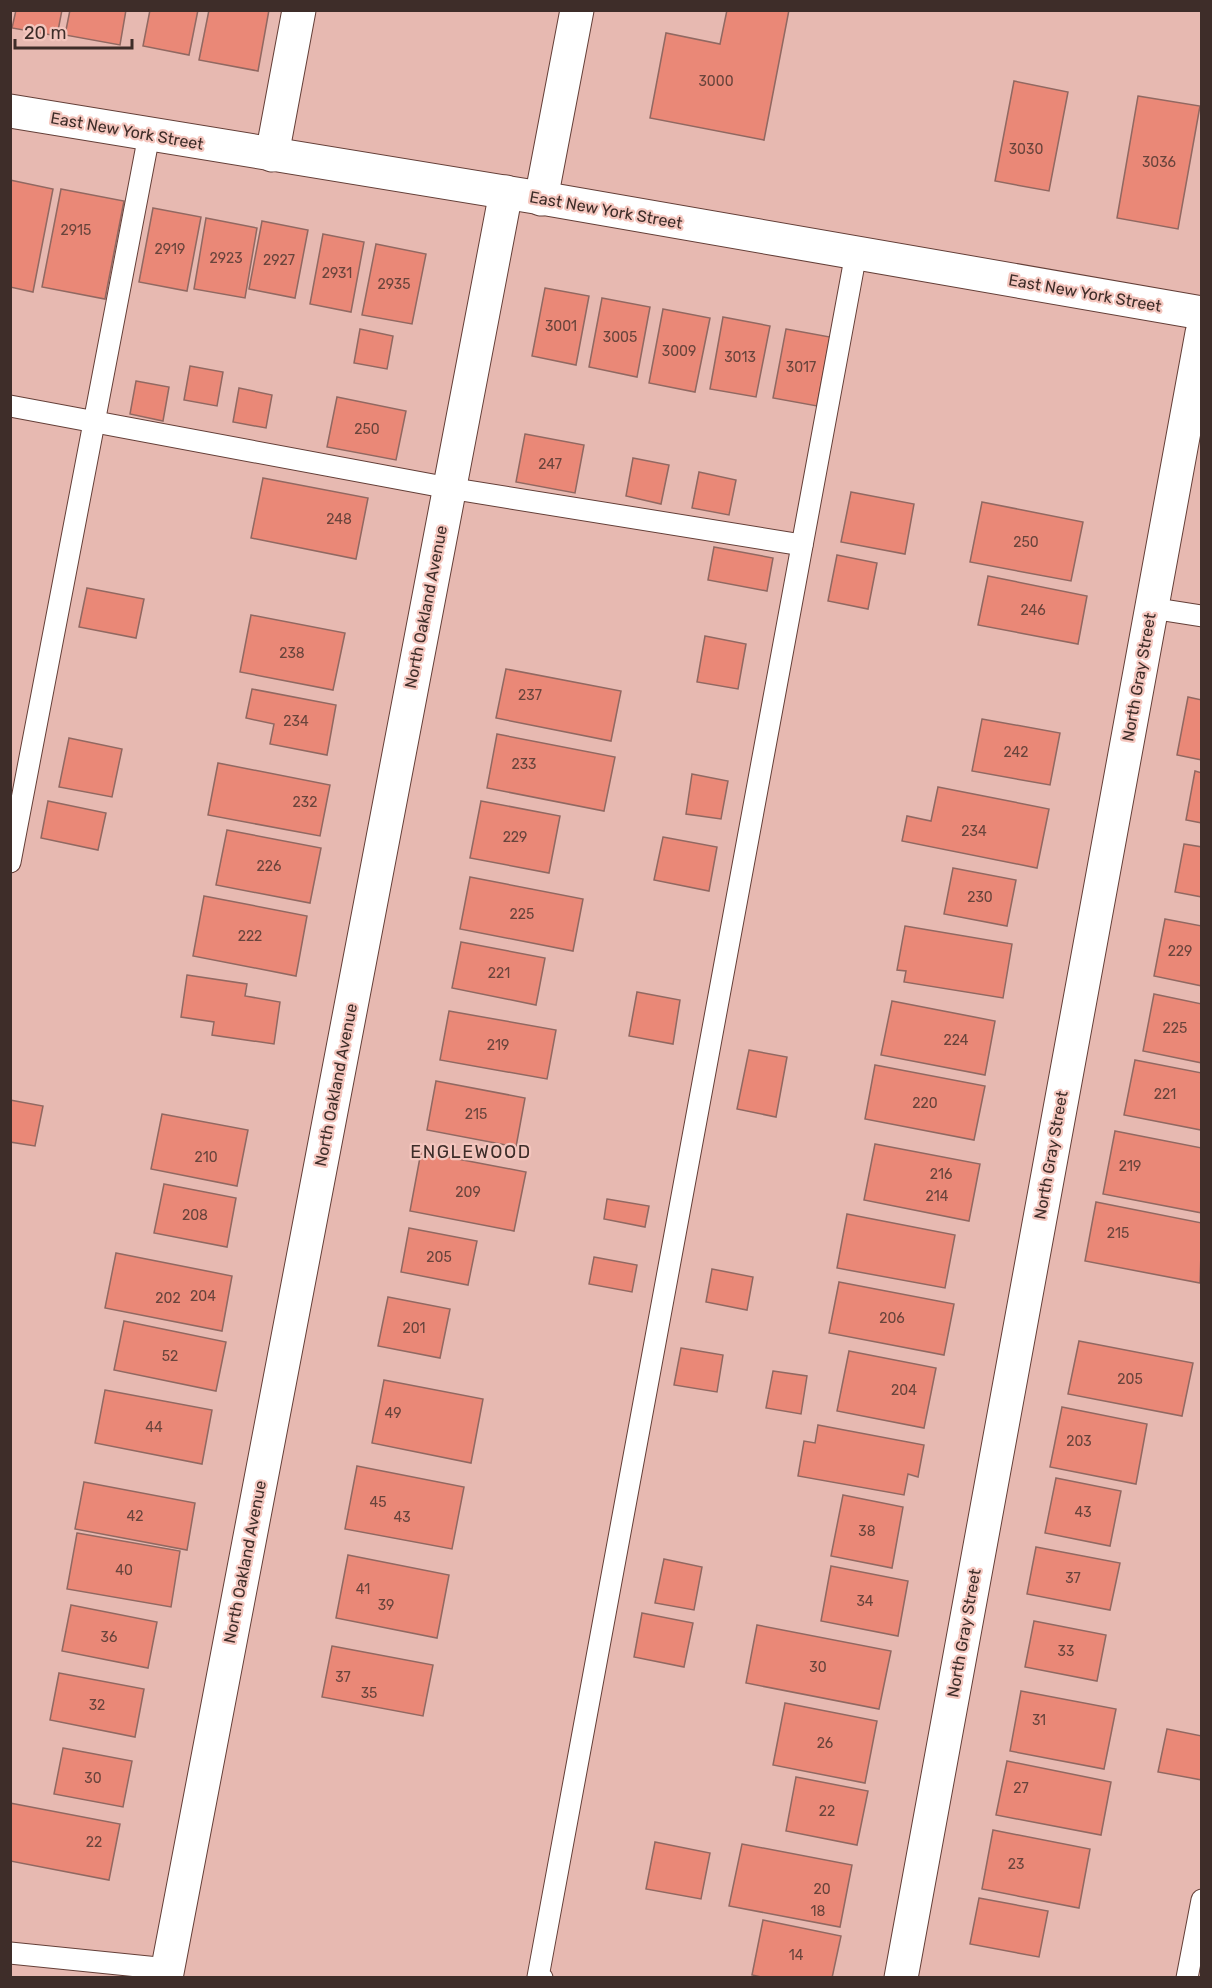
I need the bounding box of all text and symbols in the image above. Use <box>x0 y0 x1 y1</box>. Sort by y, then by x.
scale bar <box>15 12 132 50</box>
text: 20 m <box>24 22 66 44</box>
house number: 3000 <box>698 73 734 90</box>
street label: East New York Street <box>49 108 205 154</box>
house number: 3030 <box>1009 141 1043 158</box>
house number: 3036 <box>1142 154 1176 171</box>
street label: East New York Street <box>528 187 684 233</box>
house number: 2915 <box>61 222 91 239</box>
house number: 2919 <box>155 241 185 258</box>
house number: 2923 <box>209 250 243 267</box>
house number: 2927 <box>263 252 295 269</box>
house number: 2931 <box>322 265 352 282</box>
street label: East New York Street <box>1007 270 1163 316</box>
house number: 2935 <box>377 276 411 293</box>
house number: 3001 <box>545 318 577 335</box>
house number: 3005 <box>603 329 637 346</box>
house number: 3009 <box>662 343 696 360</box>
house number: 3013 <box>724 349 756 366</box>
house number: 3017 <box>786 359 816 376</box>
house number: 250 <box>354 421 380 438</box>
house number: 247 <box>538 456 562 473</box>
house number: 248 <box>326 511 352 528</box>
street label: North Oakland Avenue <box>401 524 451 690</box>
house number: 250 <box>1013 534 1039 551</box>
house number: 246 <box>1020 602 1046 619</box>
street label: North Gray Street <box>1118 611 1160 743</box>
house number: 238 <box>279 645 305 662</box>
house number: 237 <box>518 687 542 704</box>
house number: 234 <box>283 713 309 730</box>
house number: 242 <box>1004 744 1029 761</box>
house number: 233 <box>511 756 537 773</box>
house number: 232 <box>293 794 317 811</box>
house number: 234 <box>961 823 987 840</box>
house number: 229 <box>503 829 527 846</box>
house number: 226 <box>257 858 281 875</box>
house number: 230 <box>967 889 993 906</box>
house number: 225 <box>510 906 534 923</box>
house number: 222 <box>238 928 262 945</box>
house number: 229 <box>1168 943 1192 960</box>
house number: 221 <box>488 965 510 982</box>
street label: North Oakland Avenue <box>311 1002 361 1168</box>
house number: 225 <box>1163 1020 1187 1037</box>
house number: 224 <box>944 1032 969 1049</box>
house number: 219 <box>487 1037 509 1054</box>
house number: 221 <box>1154 1086 1176 1103</box>
street label: North Gray Street <box>1030 1089 1072 1221</box>
house number: 220 <box>912 1095 938 1112</box>
house number: 215 <box>465 1106 487 1123</box>
district label: ENGLEWOOD <box>410 1141 532 1163</box>
house number: 210 <box>194 1149 218 1166</box>
house number: 219 <box>1119 1158 1141 1175</box>
house number: 216 <box>930 1166 952 1183</box>
house number: 209 <box>455 1184 481 1201</box>
house number: 214 <box>926 1188 949 1205</box>
house number: 208 <box>182 1207 208 1224</box>
house number: 215 <box>1107 1225 1129 1242</box>
house number: 205 <box>426 1249 452 1266</box>
house number: 204 <box>190 1288 216 1305</box>
house number: 202 <box>155 1290 181 1307</box>
house number: 206 <box>879 1310 905 1327</box>
house number: 201 <box>402 1320 426 1337</box>
house number: 52 <box>162 1348 178 1365</box>
house number: 205 <box>1117 1371 1143 1388</box>
house number: 204 <box>891 1382 917 1399</box>
house number: 49 <box>385 1405 401 1422</box>
house number: 44 <box>145 1419 163 1436</box>
house number: 203 <box>1066 1433 1092 1450</box>
street label: North Oakland Avenue <box>220 1479 270 1645</box>
house number: 45 <box>369 1494 387 1511</box>
house number: 43 <box>1074 1504 1092 1521</box>
house number: 42 <box>127 1508 143 1525</box>
house number: 43 <box>393 1509 411 1526</box>
house number: 38 <box>858 1523 876 1540</box>
house number: 40 <box>115 1562 133 1579</box>
street label: North Gray Street <box>943 1567 985 1699</box>
house number: 37 <box>1065 1570 1081 1587</box>
house number: 41 <box>356 1581 370 1598</box>
house number: 34 <box>856 1593 874 1610</box>
house number: 39 <box>378 1597 394 1614</box>
house number: 36 <box>101 1629 117 1646</box>
house number: 33 <box>1058 1643 1074 1660</box>
house number: 30 <box>809 1659 827 1676</box>
house number: 37 <box>335 1669 351 1686</box>
house number: 35 <box>361 1685 377 1702</box>
house number: 32 <box>89 1697 105 1714</box>
house number: 31 <box>1032 1712 1046 1729</box>
house number: 26 <box>817 1735 833 1752</box>
house number: 30 <box>84 1770 102 1787</box>
house number: 27 <box>1013 1780 1029 1797</box>
house number: 22 <box>819 1803 835 1820</box>
house number: 22 <box>86 1834 102 1851</box>
house number: 23 <box>1008 1856 1024 1873</box>
house number: 20 <box>813 1881 831 1898</box>
house number: 18 <box>811 1903 826 1920</box>
house number: 14 <box>789 1947 804 1964</box>

